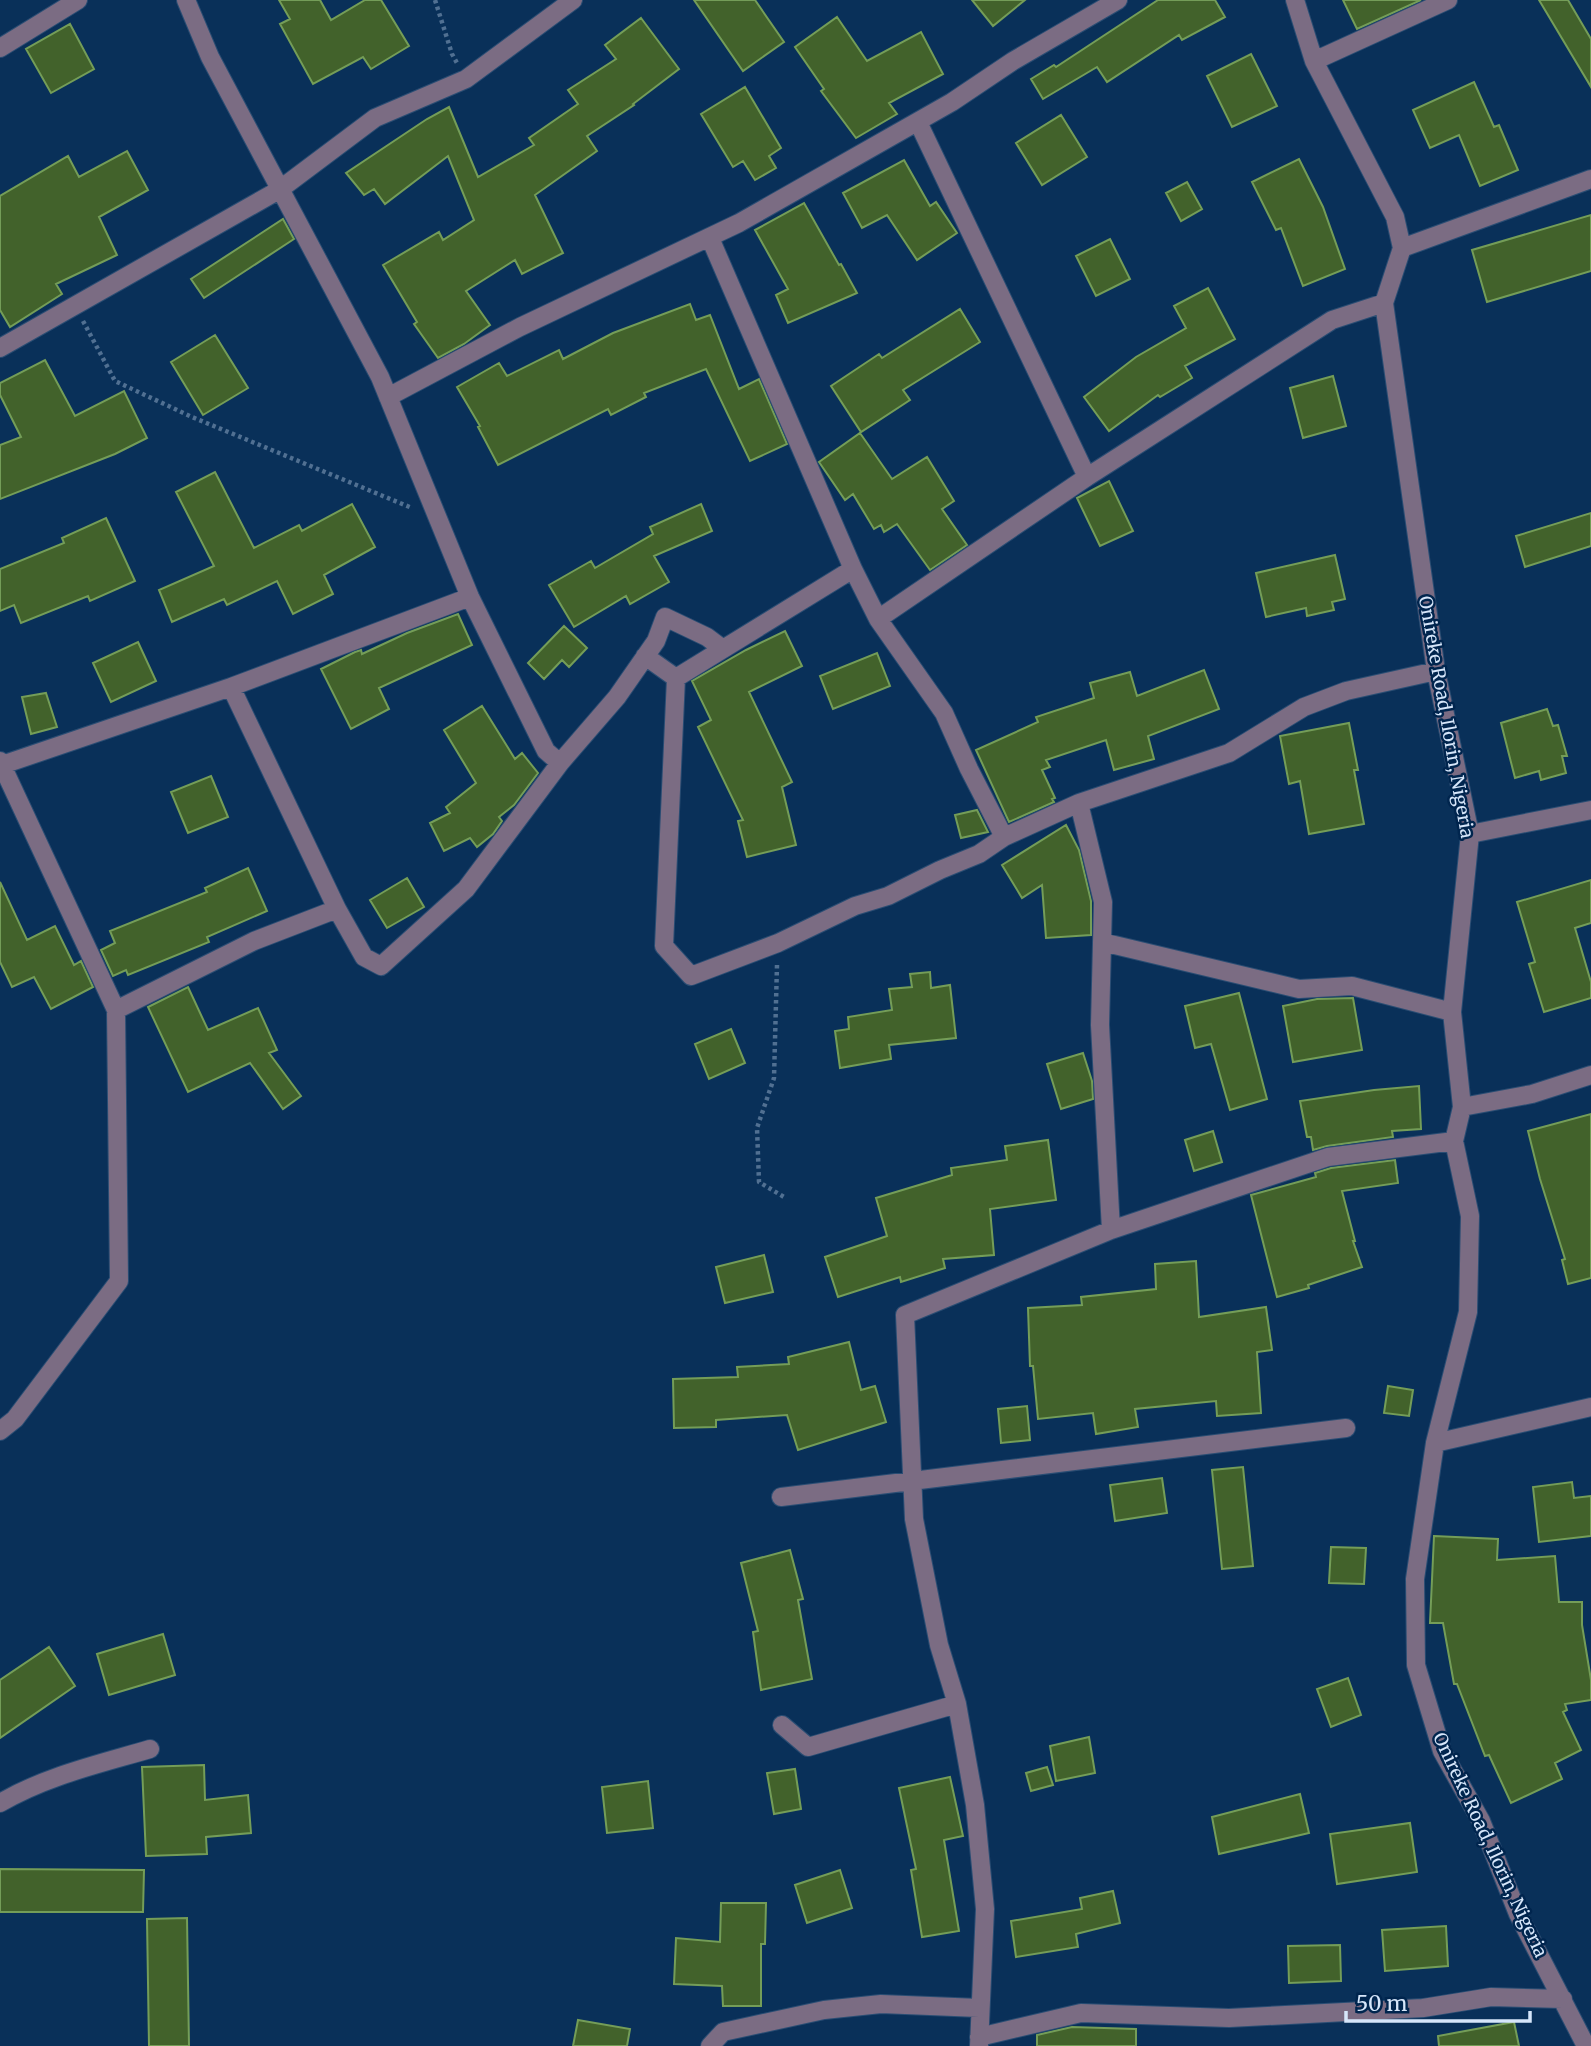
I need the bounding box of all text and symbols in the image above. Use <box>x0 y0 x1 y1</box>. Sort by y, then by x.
street label: Onireke Road, Ilorin, Nigeria <box>1414 594 1479 840</box>
street label: Onireke Road, Ilorin, Nigeria <box>1428 1729 1553 1961</box>
scale bar <box>1346 1980 1530 2024</box>
text: 50 m <box>1356 1990 1407 2017</box>

